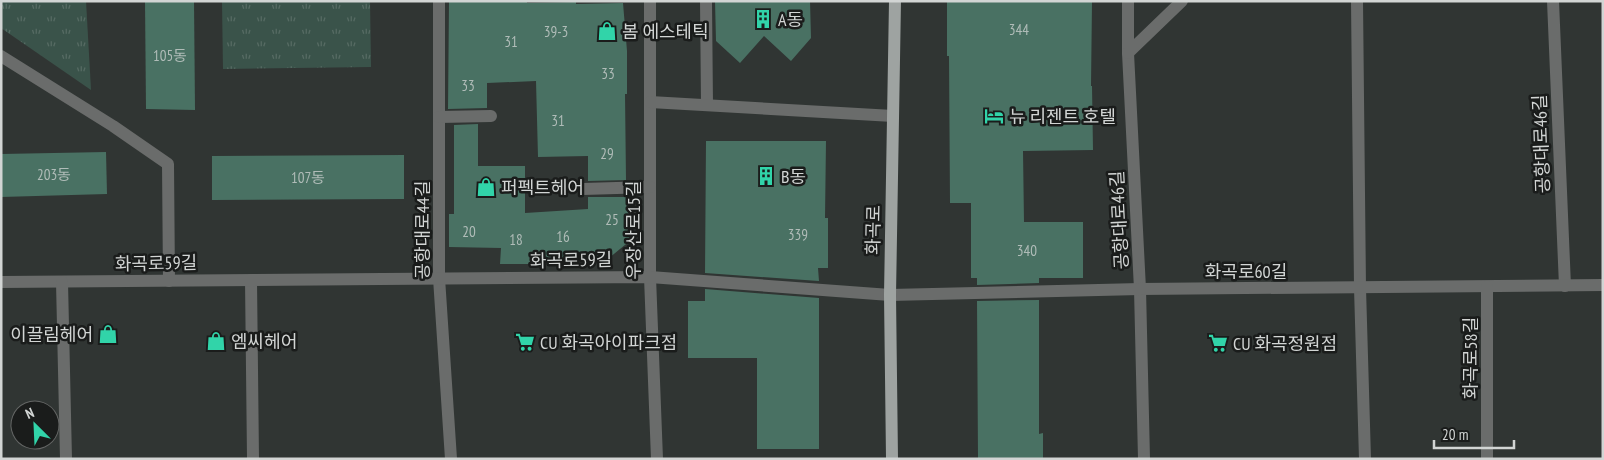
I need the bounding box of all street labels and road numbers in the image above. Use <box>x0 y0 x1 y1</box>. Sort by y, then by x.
street label: 공항대로46길 <box>1528 94 1554 194</box>
street label: 공항대로46길 <box>1105 170 1133 270</box>
street label: 공항대로44길 <box>411 181 434 280</box>
street label: 우장산로15길 <box>622 181 645 280</box>
street label: 화곡로 <box>861 205 885 255</box>
street label: 화곡로59길 <box>530 248 612 272</box>
street label: 화곡로59길 <box>115 251 197 275</box>
street label: 화곡로60길 <box>1205 260 1287 283</box>
street label: 화곡로58길 <box>1459 317 1482 399</box>

